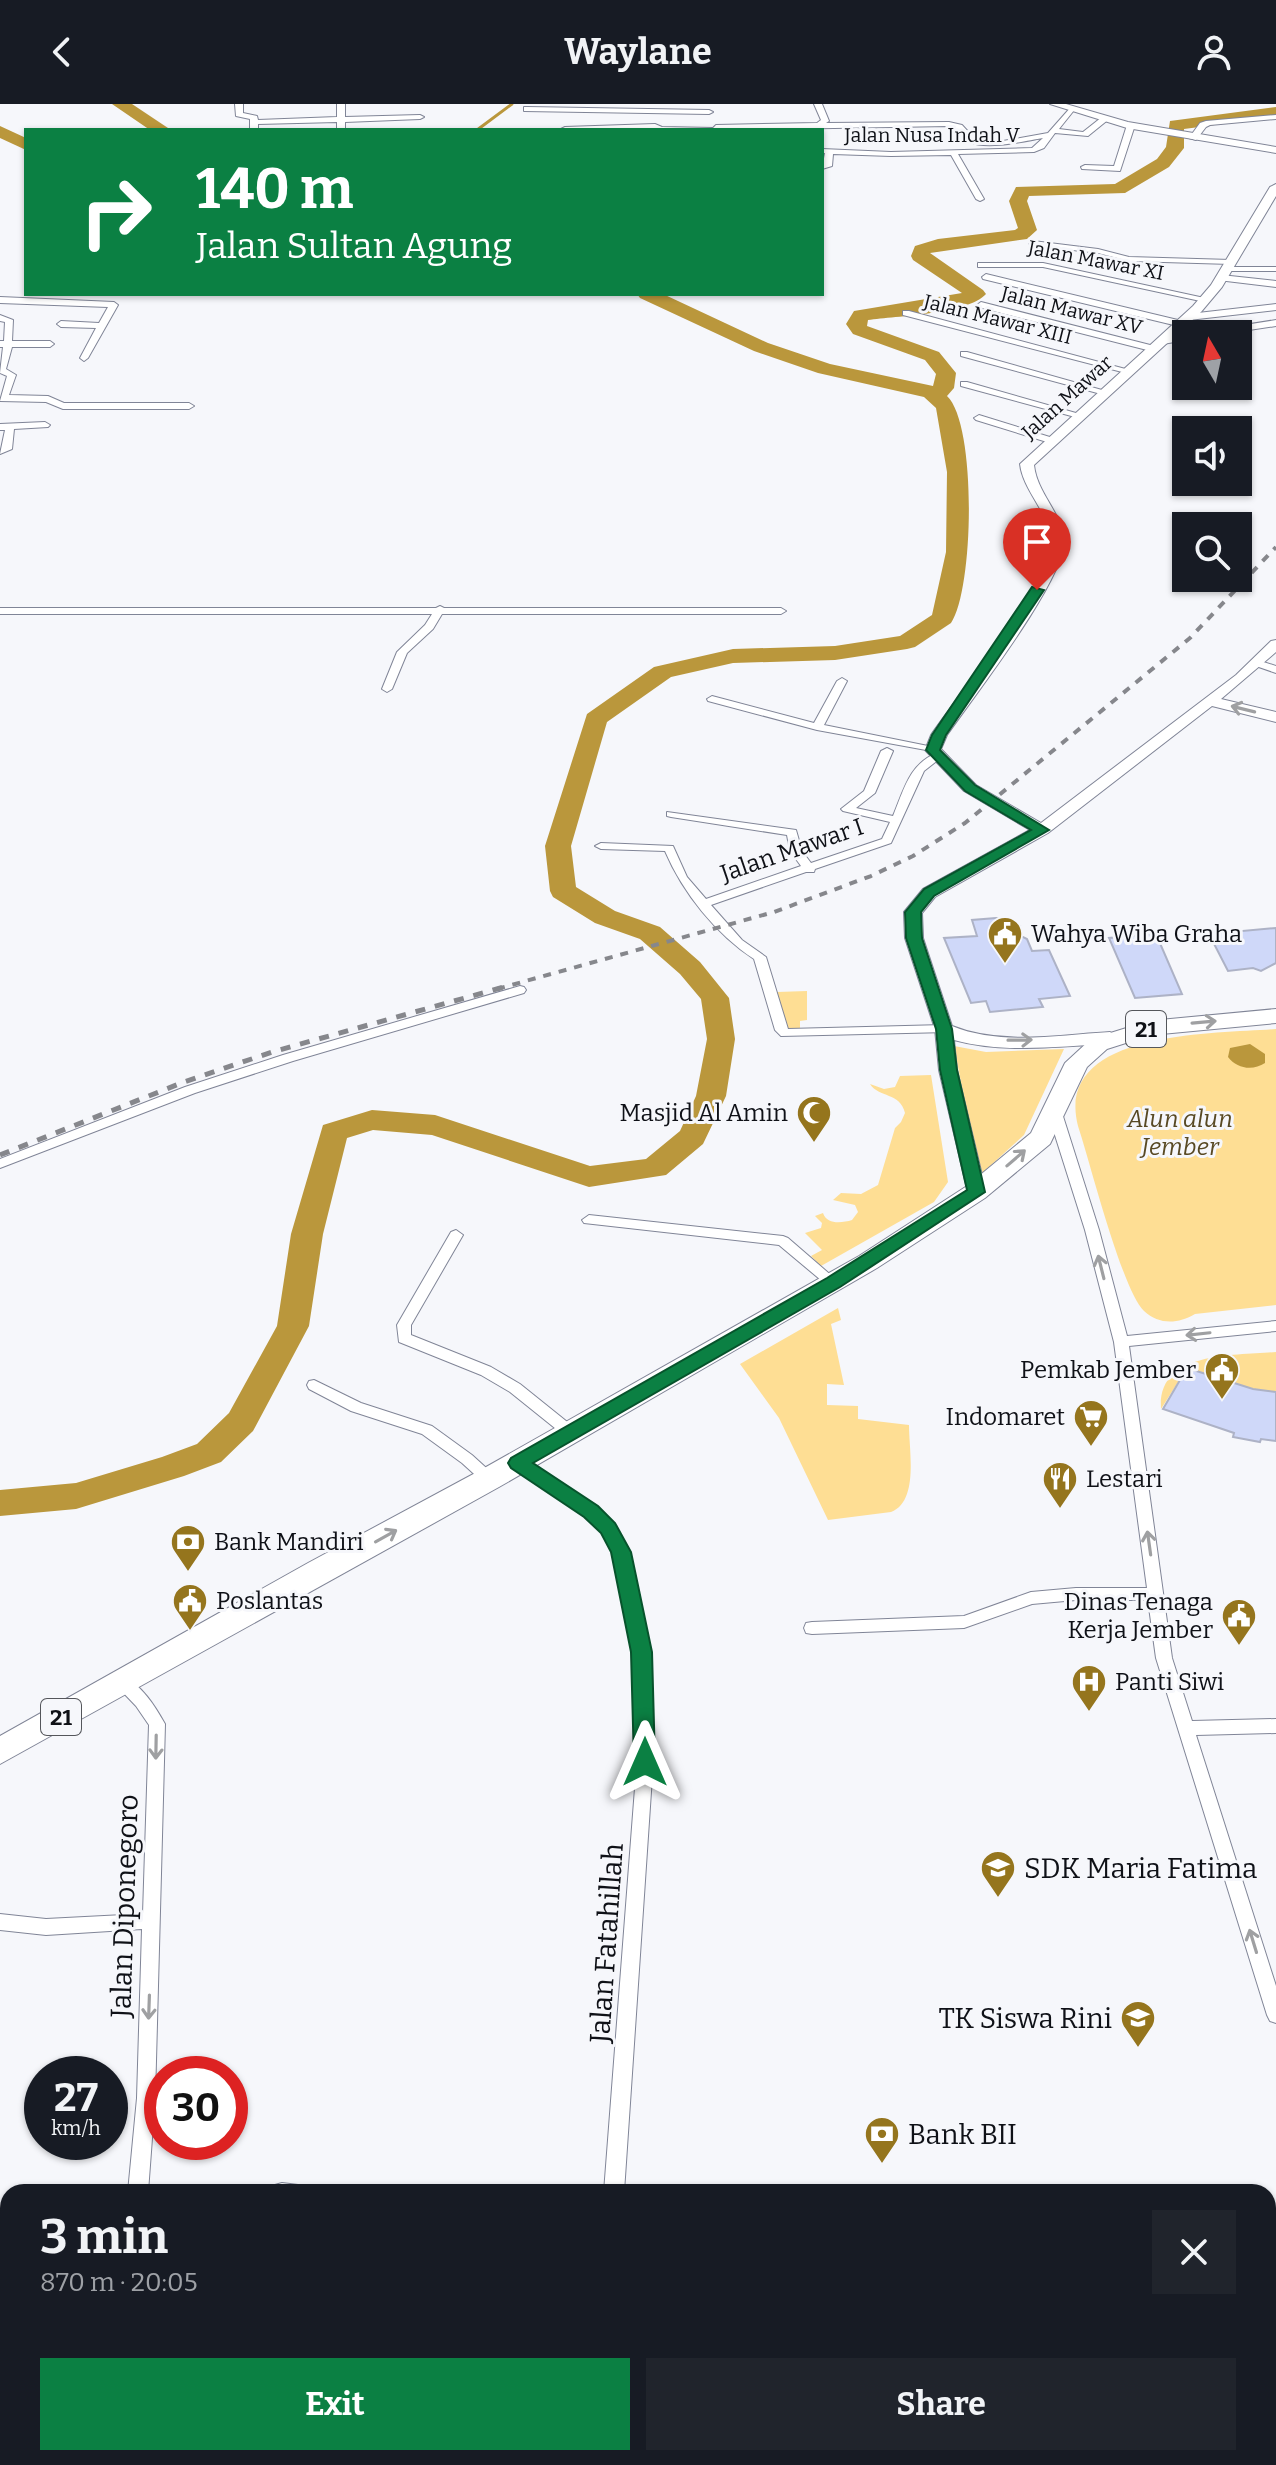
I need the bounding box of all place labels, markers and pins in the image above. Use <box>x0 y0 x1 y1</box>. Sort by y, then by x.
pin <box>1003 508 1071 590</box>
public building icon: Wahya Wiba Graha <box>986 915 1024 965</box>
place label: Wahya Wiba Graha <box>1031 920 1242 948</box>
mosque icon: Masjid Al Amin <box>795 1094 833 1144</box>
place label: Masjid Al Amin <box>620 1099 788 1127</box>
public building icon: Pemkab Jember <box>1203 1351 1241 1401</box>
place label: Pemkab Jember <box>1020 1356 1196 1384</box>
supermarket icon: Indomaret <box>1072 1398 1110 1448</box>
place label: Indomaret <box>945 1403 1065 1431</box>
restaurant icon: Lestari <box>1041 1460 1079 1510</box>
place label: Lestari <box>1086 1465 1163 1493</box>
bank icon: Bank Mandiri <box>169 1523 207 1573</box>
place label: Bank Mandiri <box>214 1528 364 1556</box>
public building icon: Poslantas <box>171 1582 209 1632</box>
place label: Poslantas <box>216 1587 323 1615</box>
place label: Dinas Tenaga Kerja Jember <box>1064 1588 1213 1644</box>
public building icon: Dinas Tenaga Kerja Jember <box>1220 1597 1258 1647</box>
hospital icon: Panti Siwi <box>1070 1663 1108 1713</box>
place label: Panti Siwi <box>1115 1668 1224 1696</box>
school or university icon: SDK Maria Fatima <box>979 1849 1017 1899</box>
place label: SDK Maria Fatima <box>1024 1852 1257 1885</box>
school or university icon: TK Siswa Rini <box>1119 1999 1157 2049</box>
place label: TK Siswa Rini <box>938 2002 1112 2035</box>
bank icon: Bank BII <box>863 2115 901 2165</box>
place label: Bank BII <box>908 2118 1017 2151</box>

